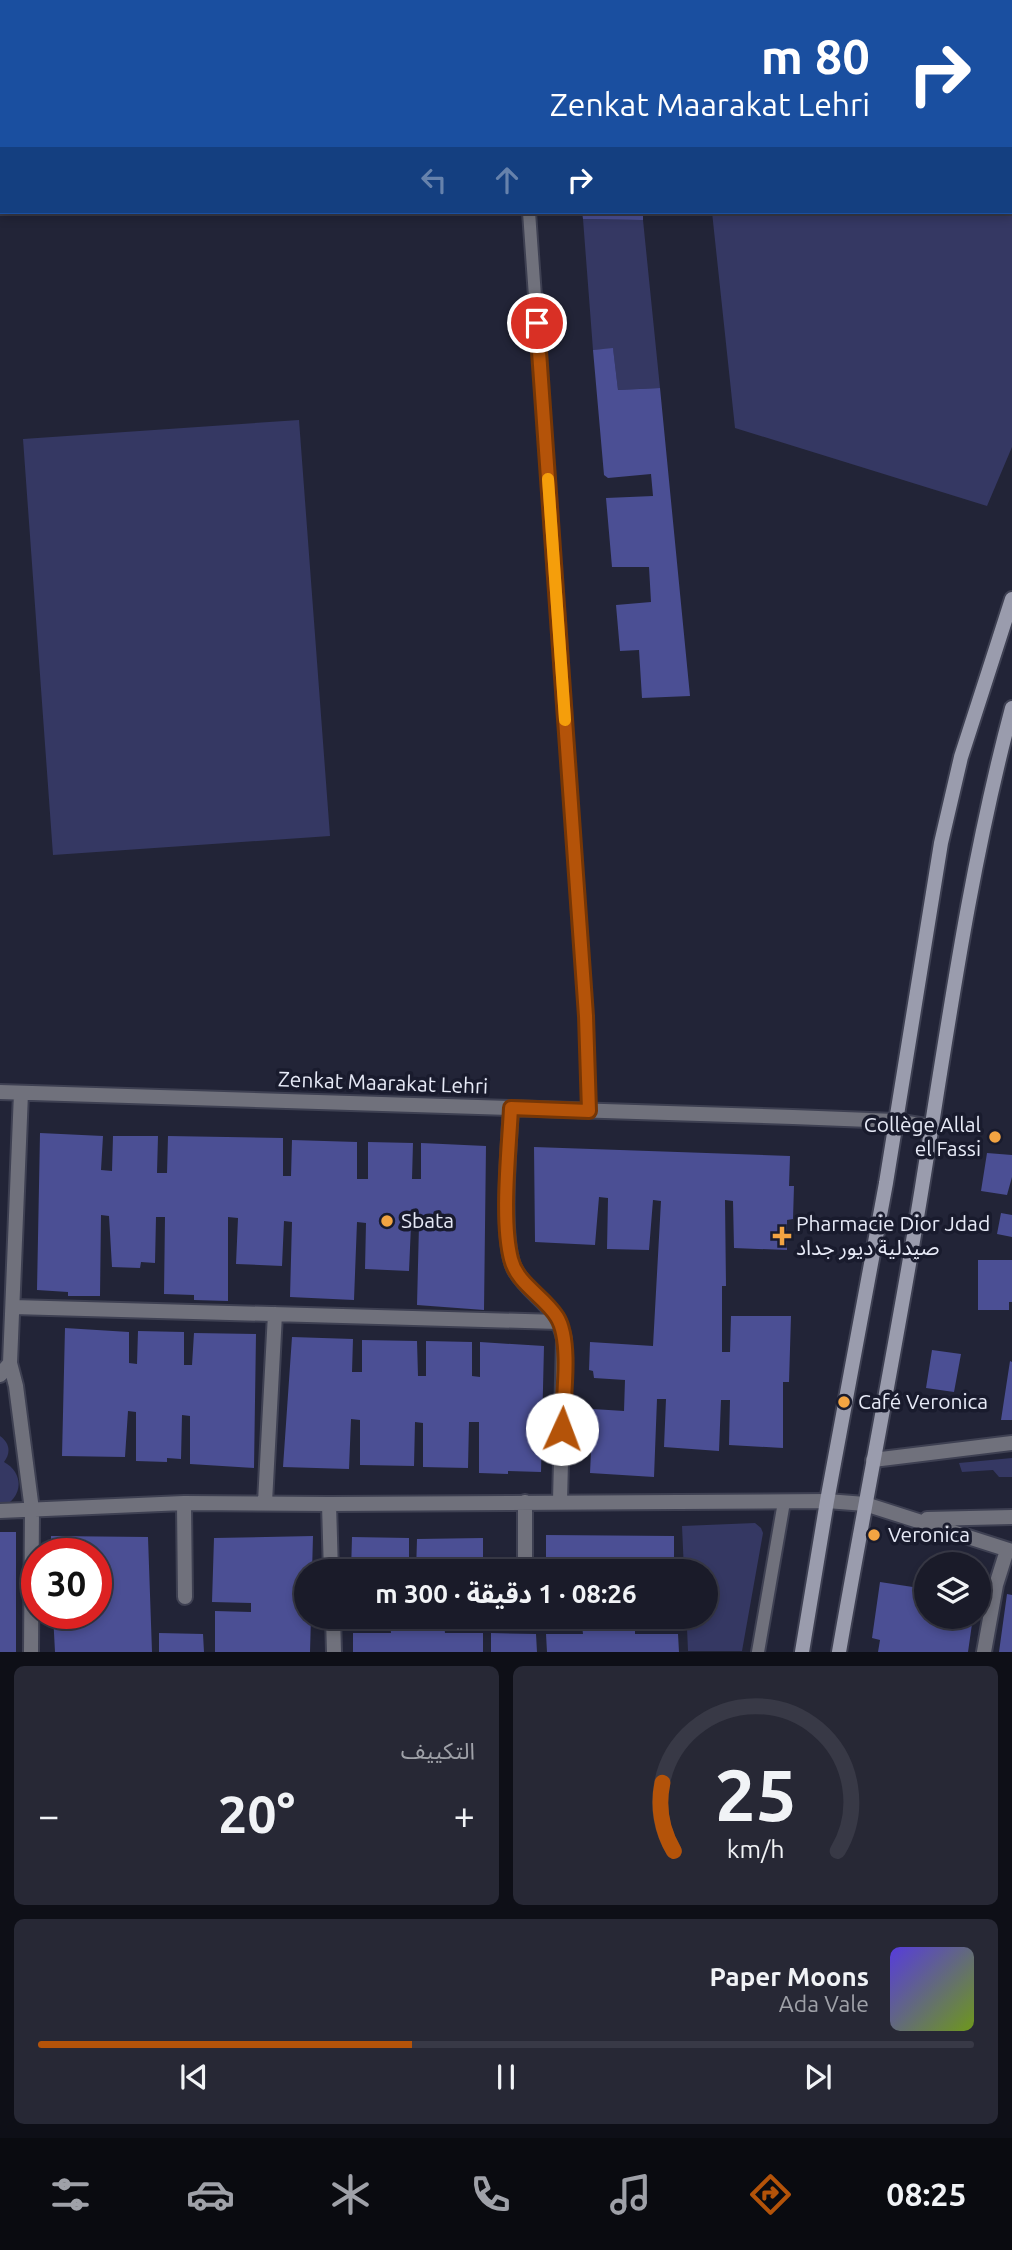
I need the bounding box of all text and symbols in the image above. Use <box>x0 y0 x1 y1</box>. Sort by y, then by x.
text: 80 m <box>761 28 870 83</box>
icon: right <box>894 28 985 119</box>
text: Zenkat Maarakat Lehri <box>550 86 870 122</box>
icon: left <box>415 161 453 199</box>
icon: ahead <box>488 161 526 199</box>
icon: right <box>561 161 599 199</box>
pin <box>507 293 567 353</box>
icon: arrive <box>518 304 556 342</box>
street label: Zenkat Maarakat Lehri <box>278 1066 489 1098</box>
place label: Collège Allal el Fassi <box>864 1112 981 1160</box>
marker: Collège Allal el Fassi <box>987 1129 1003 1145</box>
place label: Sbata <box>401 1208 454 1232</box>
place label: Pharmacie Dior Jdad صيدلية ديور جداد <box>796 1211 990 1260</box>
marker: Sbata <box>379 1213 395 1229</box>
marker: Pharmacie Dior Jdad صيدلية ديور جداد <box>774 1228 790 1244</box>
place label: Café Veronica <box>858 1389 988 1413</box>
position arrow <box>525 1392 599 1466</box>
marker: Café Veronica <box>836 1394 852 1410</box>
place label: Veronica <box>888 1522 970 1546</box>
marker: Veronica <box>866 1527 882 1543</box>
speed limit sign: 30 <box>21 1538 112 1629</box>
map controls <box>914 1552 991 1629</box>
button: layers <box>914 1552 991 1629</box>
text: 08:26 · 1 دقيقة · 300 m <box>375 1579 637 1608</box>
text: التكييف <box>401 1738 475 1763</box>
text: 25 <box>714 1754 797 1836</box>
text: 20° <box>218 1785 295 1843</box>
text: − <box>38 1794 59 1836</box>
text: + <box>454 1794 475 1836</box>
text: km/h <box>727 1835 784 1863</box>
text: Paper Moons <box>710 1962 869 1991</box>
text: Ada Vale <box>779 1991 869 2016</box>
icon: previous <box>175 2058 213 2096</box>
icon: pause <box>487 2058 525 2096</box>
icon: next <box>799 2058 837 2096</box>
icon: filters <box>46 2170 95 2219</box>
icon: car <box>186 2170 235 2219</box>
icon: climate <box>326 2170 375 2219</box>
icon: phone <box>466 2170 515 2219</box>
icon: music <box>606 2170 655 2219</box>
icon: directions <box>746 2170 795 2219</box>
text: 08:25 <box>886 2176 966 2212</box>

